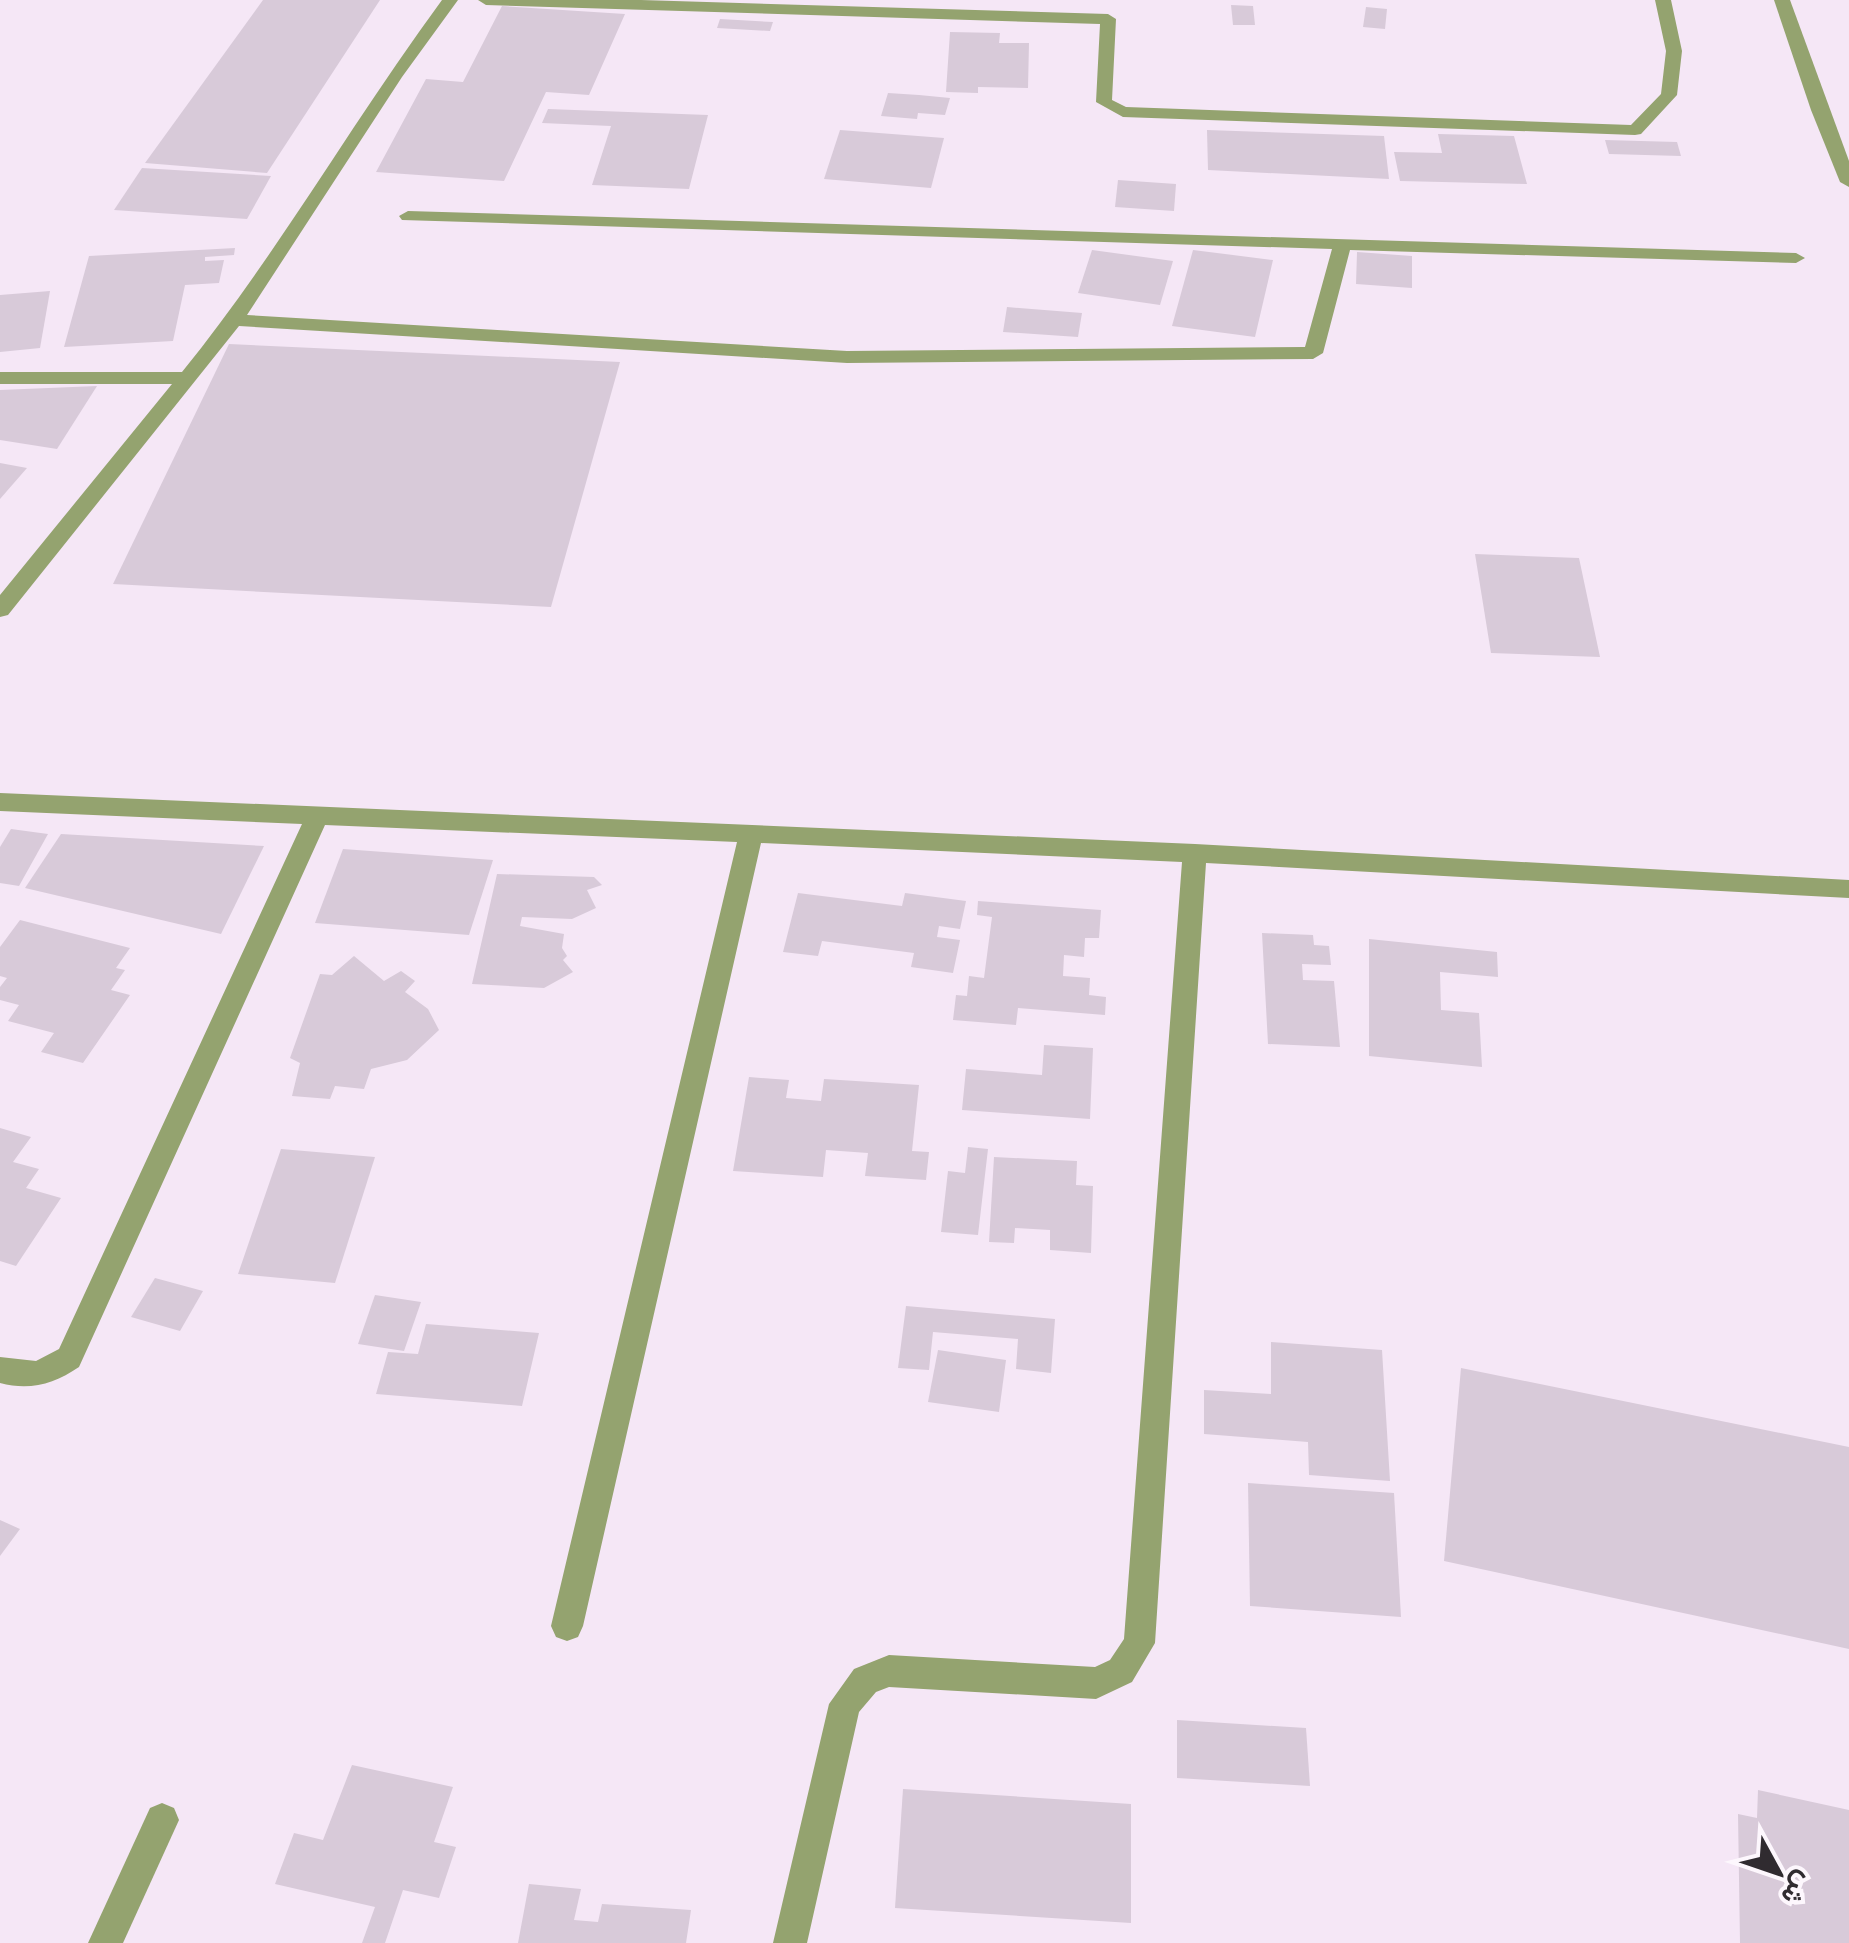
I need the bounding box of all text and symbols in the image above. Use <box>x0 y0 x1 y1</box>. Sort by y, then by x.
north arrow <box>1729 1823 1829 1923</box>
text: ش <box>1774 1865 1823 1914</box>

